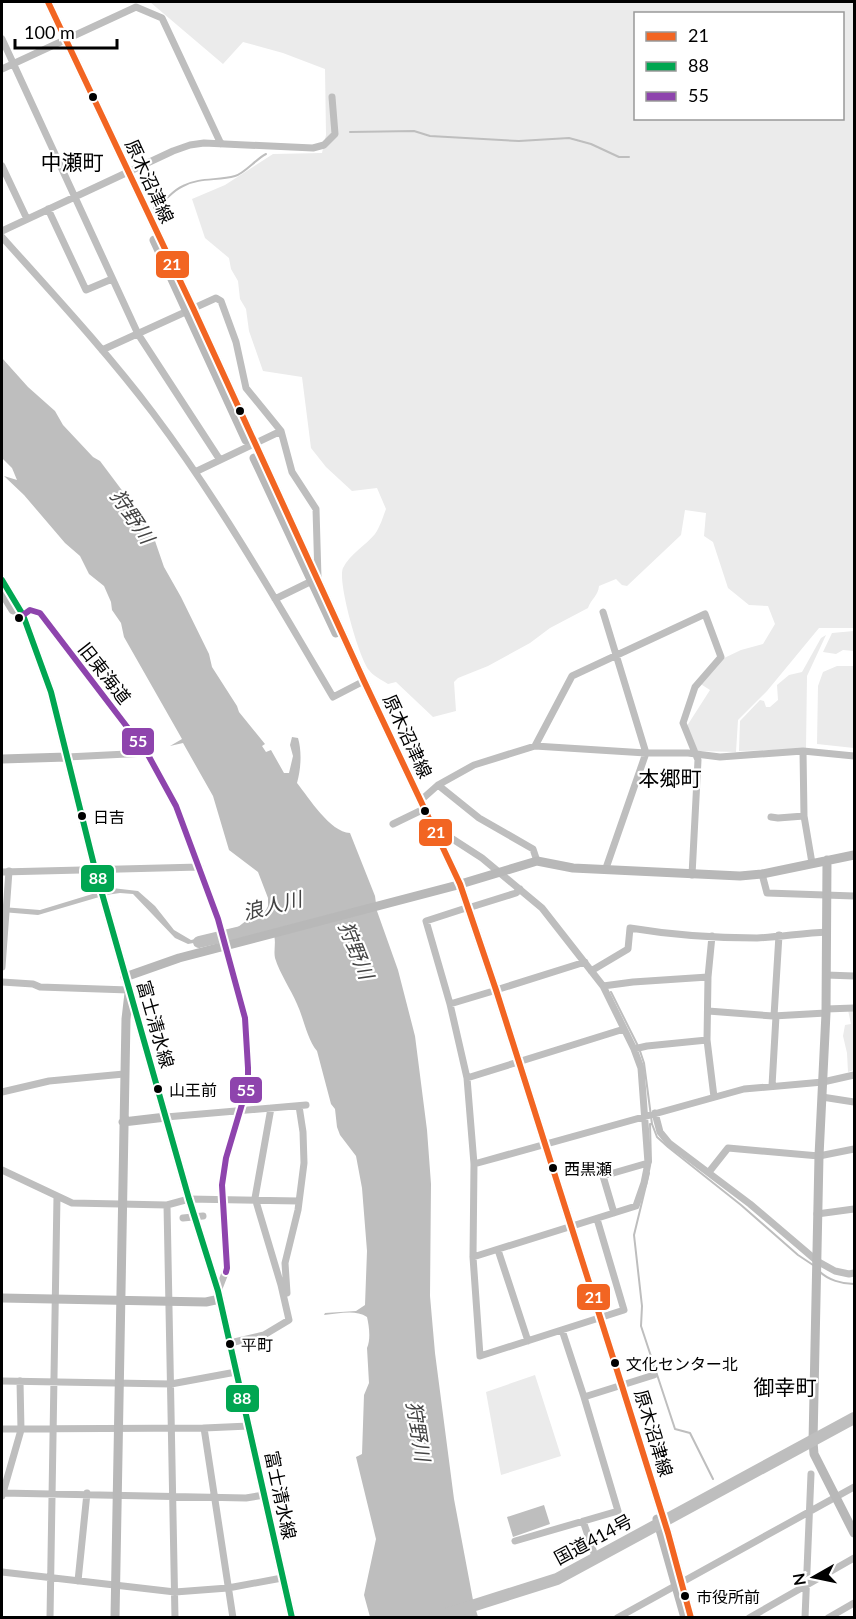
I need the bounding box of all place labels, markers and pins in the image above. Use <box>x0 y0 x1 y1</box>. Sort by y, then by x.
unlabelled marker <box>87 91 99 103</box>
unlabelled marker <box>234 405 246 417</box>
unlabelled marker <box>13 612 25 624</box>
unlabelled marker <box>419 805 431 817</box>
place label: 日吉 <box>93 807 125 826</box>
marker: 日吉 <box>76 810 88 822</box>
place label: 山王前 <box>169 1080 217 1099</box>
marker: 山王前 <box>152 1083 164 1095</box>
place label: 西黒瀬 <box>564 1159 612 1178</box>
marker: 西黒瀬 <box>547 1162 559 1174</box>
place label: 平町 <box>241 1335 273 1354</box>
marker: 平町 <box>224 1338 236 1350</box>
place label: 文化センター北 <box>626 1354 738 1373</box>
marker: 文化センター北 <box>609 1357 621 1369</box>
place label: 市役所前 <box>696 1587 760 1606</box>
marker: 市役所前 <box>679 1590 691 1602</box>

